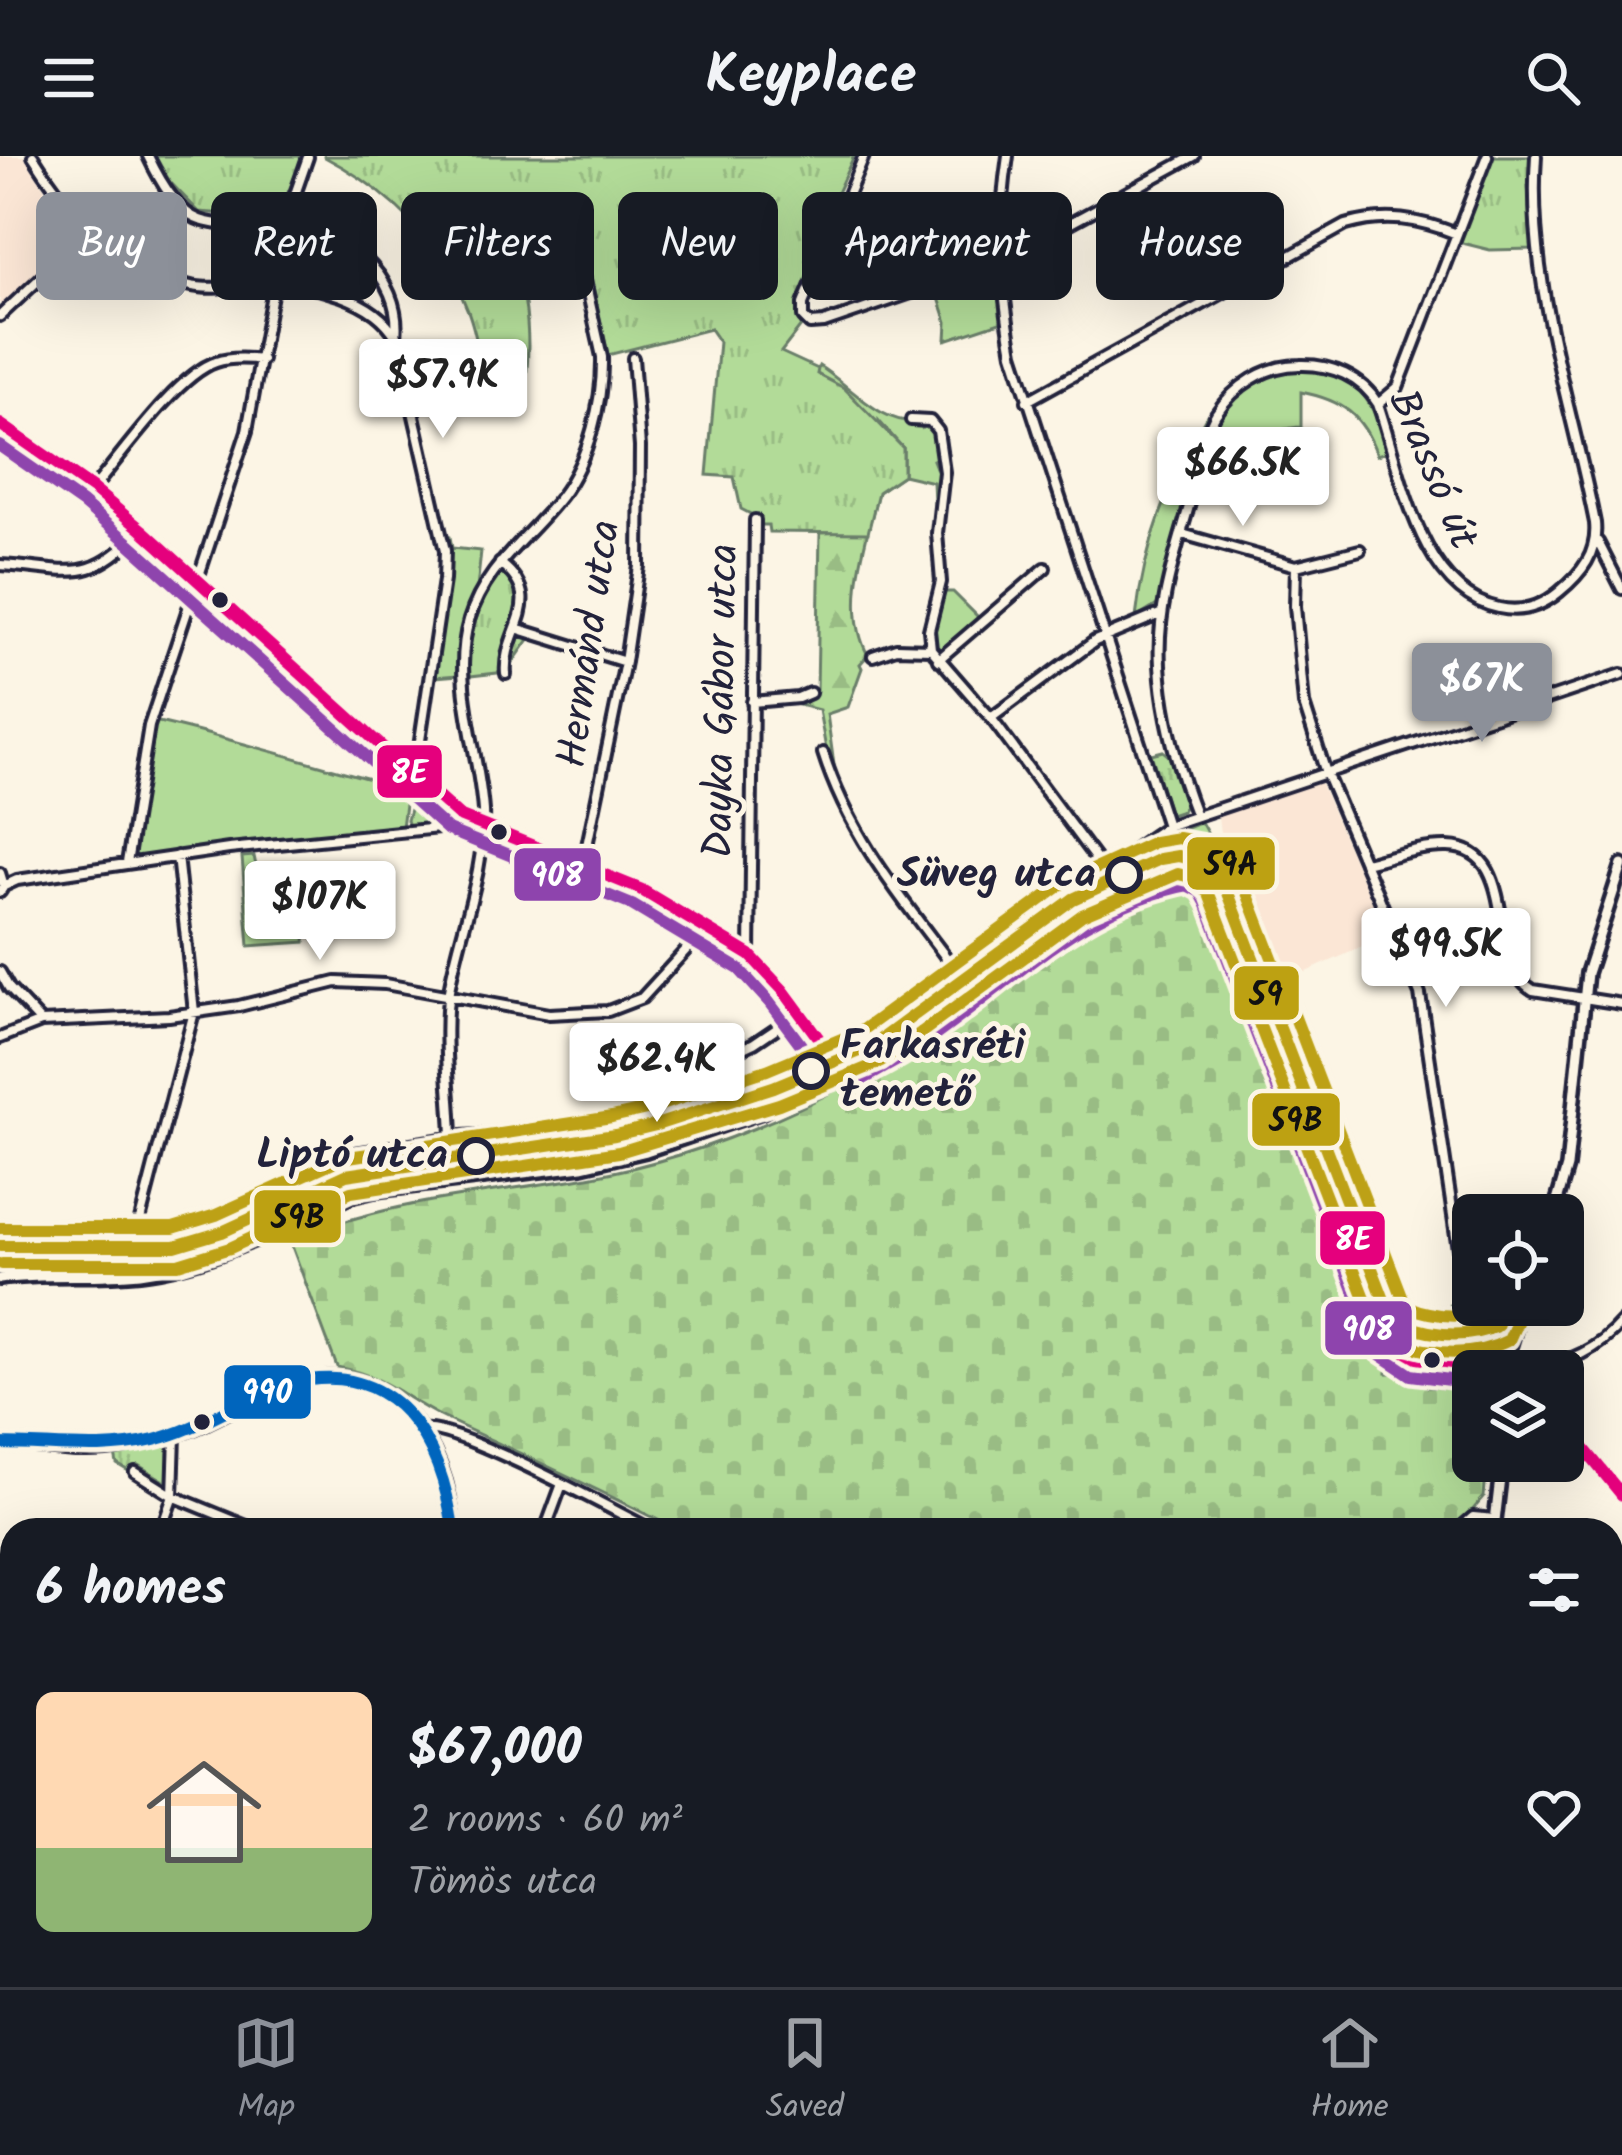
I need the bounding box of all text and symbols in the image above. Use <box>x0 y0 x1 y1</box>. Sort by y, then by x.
text: Keyplace <box>706 35 916 121</box>
icon: menu <box>36 45 102 111</box>
icon: search <box>1520 45 1586 111</box>
chip: Buy <box>36 192 187 300</box>
chip: Rent <box>211 192 377 300</box>
chip: Filters <box>401 192 594 300</box>
chip: New <box>618 192 778 300</box>
chip: Apartment <box>802 192 1072 300</box>
chip: House <box>1096 192 1284 300</box>
pin: $57.9K <box>345 339 541 441</box>
text: $57.9K <box>386 347 500 409</box>
street label: Brassó út <box>1368 379 1496 561</box>
pin: $66.5K <box>1145 427 1341 529</box>
text: $66.5K <box>1184 435 1302 497</box>
street label: Hermánd utca <box>539 516 641 772</box>
street label: Dayka Gábor utca <box>686 543 758 859</box>
unlabelled marker <box>209 589 231 611</box>
pin: $67K <box>1411 643 1553 745</box>
text: $67K <box>1439 651 1525 713</box>
line badge: 8E <box>375 743 444 800</box>
text: 8E <box>390 748 430 801</box>
unlabelled marker <box>488 821 510 843</box>
line badge: 59A <box>1185 835 1277 892</box>
text: 59A <box>1203 840 1258 893</box>
place label: Süveg utca <box>897 842 1096 909</box>
line badge: 908 <box>512 846 603 903</box>
text: 908 <box>530 851 584 904</box>
marker: Süveg utca <box>1107 858 1141 892</box>
pin: $107K <box>236 861 404 963</box>
text: $107K <box>272 869 368 931</box>
pin: $99.5K <box>1348 908 1544 1010</box>
text: $99.5K <box>1388 916 1504 978</box>
line badge: 59 <box>1232 964 1301 1022</box>
text: 59 <box>1248 970 1283 1023</box>
place label: Farkasréti temető <box>840 1014 1026 1129</box>
pin: $62.4K <box>559 1023 755 1125</box>
text: $62.4K <box>597 1031 717 1093</box>
marker: Farkasréti temető <box>794 1054 828 1088</box>
line badge: 59B <box>1250 1091 1342 1148</box>
text: 59B <box>1268 1096 1323 1149</box>
place label: Liptó utca <box>256 1123 448 1190</box>
marker: Liptó utca <box>459 1139 493 1173</box>
line badge: 59B <box>252 1188 343 1245</box>
text: 59B <box>270 1193 325 1246</box>
map controls <box>1452 1194 1584 1482</box>
button: locate <box>1452 1194 1584 1326</box>
line badge: 8E <box>1318 1209 1387 1267</box>
text: 8E <box>1334 1215 1374 1268</box>
line badge: 908 <box>1323 1299 1414 1357</box>
text: 908 <box>1341 1305 1395 1358</box>
unlabelled marker <box>1421 1349 1443 1371</box>
button: layers <box>1452 1350 1584 1482</box>
line badge: 990 <box>222 1363 313 1421</box>
text: 990 <box>242 1368 293 1421</box>
unlabelled marker <box>191 1411 213 1433</box>
text: 6 homes <box>36 1550 226 1631</box>
icon: filters <box>1521 1557 1587 1623</box>
text: $67,000 <box>408 1710 582 1791</box>
icon: home <box>132 1740 276 1884</box>
icon: heart <box>1521 1779 1587 1845</box>
text: 2 rooms · 60 m² <box>408 1791 683 1853</box>
text: Tömös utca <box>408 1853 597 1915</box>
tab: Map <box>233 2010 299 2135</box>
tab: Saved <box>766 2010 844 2135</box>
tab: Home <box>1311 2010 1389 2135</box>

